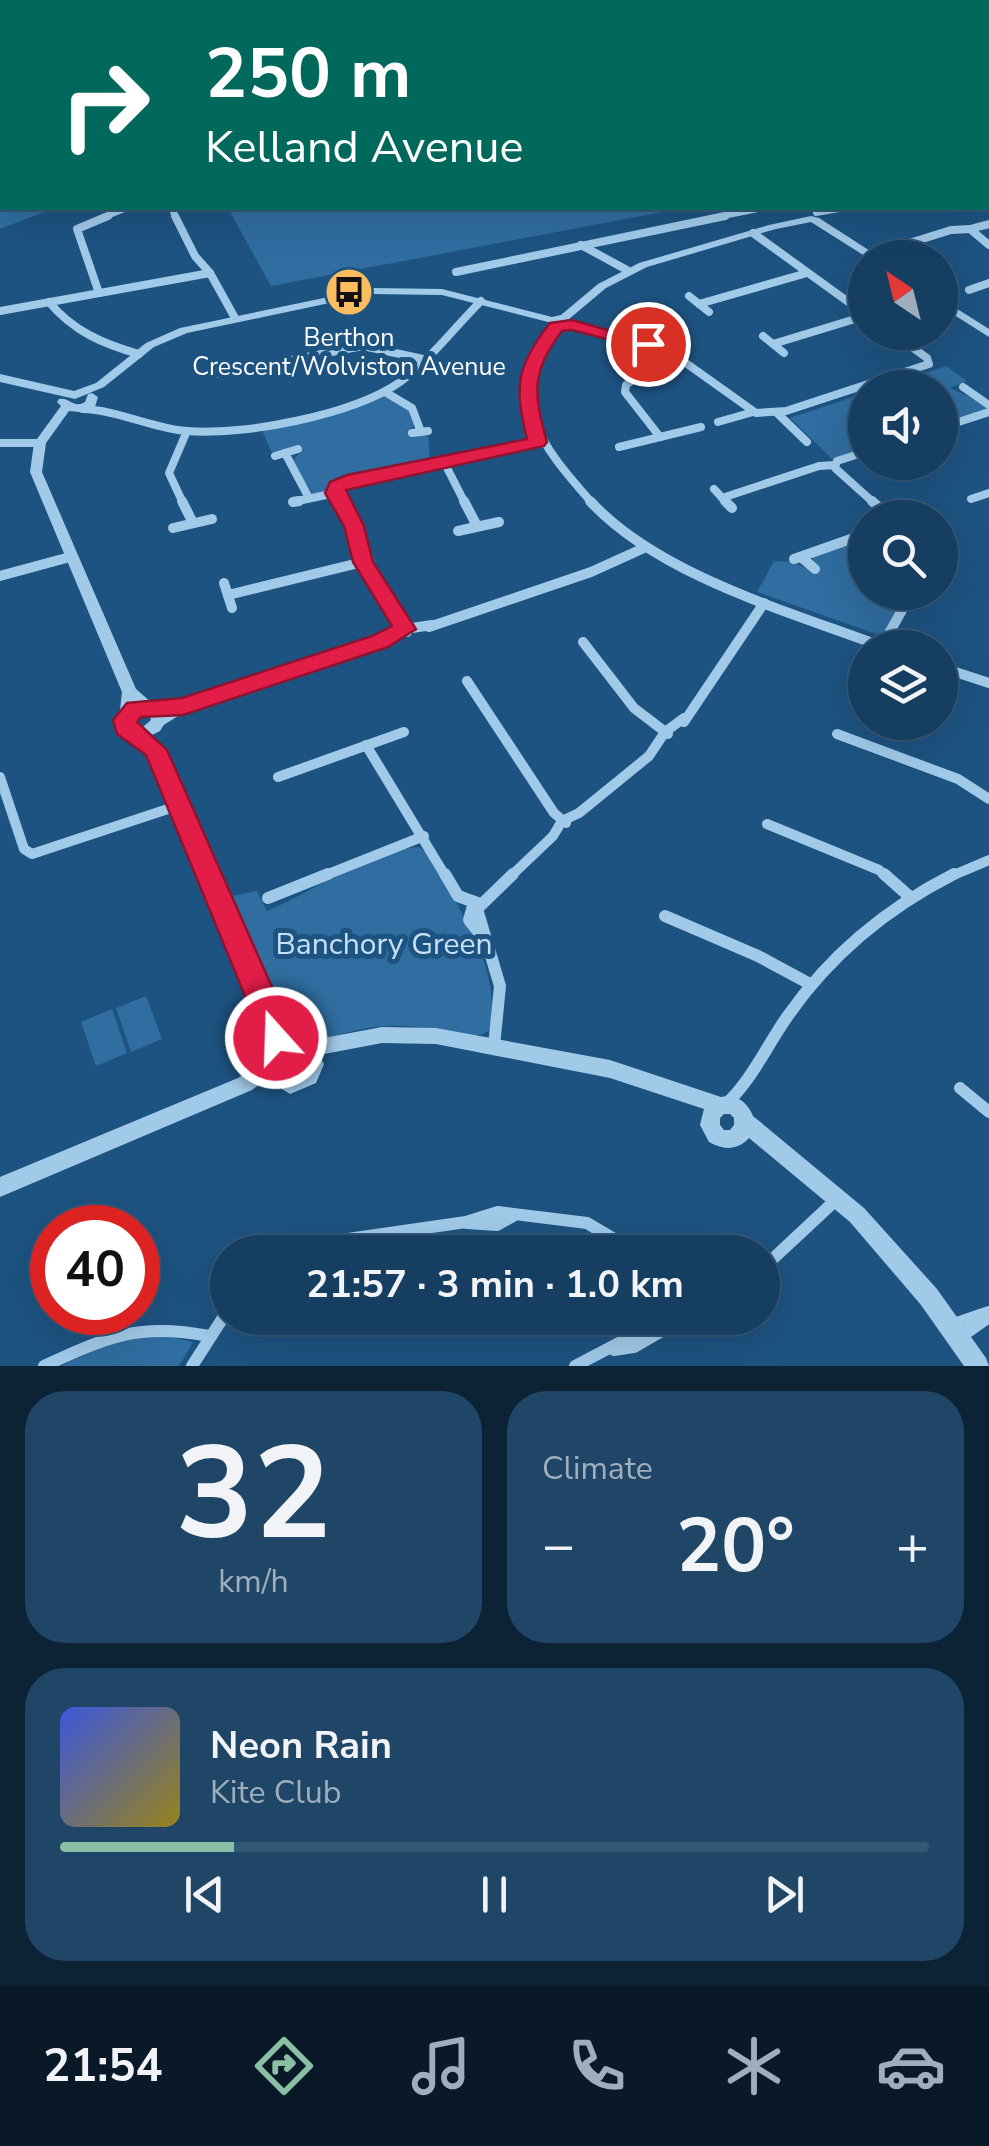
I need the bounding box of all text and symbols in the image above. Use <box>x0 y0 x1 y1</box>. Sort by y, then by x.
text: 250 m <box>205 26 411 122</box>
icon: right <box>40 40 170 170</box>
text: Kelland Avenue <box>205 117 524 178</box>
north arrow <box>848 240 958 350</box>
map controls <box>848 240 958 740</box>
bus stop icon: Berthon Crescent/Wolviston Avenue <box>323 266 375 318</box>
pin <box>606 302 691 387</box>
icon: arrive <box>621 317 676 372</box>
place label: Berthon Crescent/Wolviston Avenue <box>192 321 506 384</box>
button: sound <box>848 370 958 480</box>
button: search <box>848 500 958 610</box>
button: layers <box>848 630 958 740</box>
park label: Banchory Green <box>276 924 492 965</box>
position arrow <box>224 986 328 1090</box>
speed limit sign: 40 <box>30 1205 160 1335</box>
text: 21:57 · 3 min · 1.0 km <box>306 1259 684 1310</box>
text: 32 <box>175 1406 332 1583</box>
text: Climate <box>542 1447 653 1490</box>
text: 20° <box>676 1495 795 1597</box>
text: − <box>542 1508 575 1583</box>
text: + <box>896 1508 929 1583</box>
text: km/h <box>218 1560 289 1603</box>
text: Neon Rain <box>210 1720 392 1771</box>
text: Kite Club <box>210 1771 341 1814</box>
icon: previous <box>177 1867 232 1922</box>
icon: pause <box>467 1867 522 1922</box>
icon: next <box>757 1867 812 1922</box>
icon: directions <box>249 2031 319 2101</box>
icon: music <box>406 2031 476 2101</box>
icon: phone <box>562 2031 632 2101</box>
icon: climate <box>719 2031 789 2101</box>
icon: car <box>876 2031 946 2101</box>
text: 21:54 <box>43 2036 162 2097</box>

